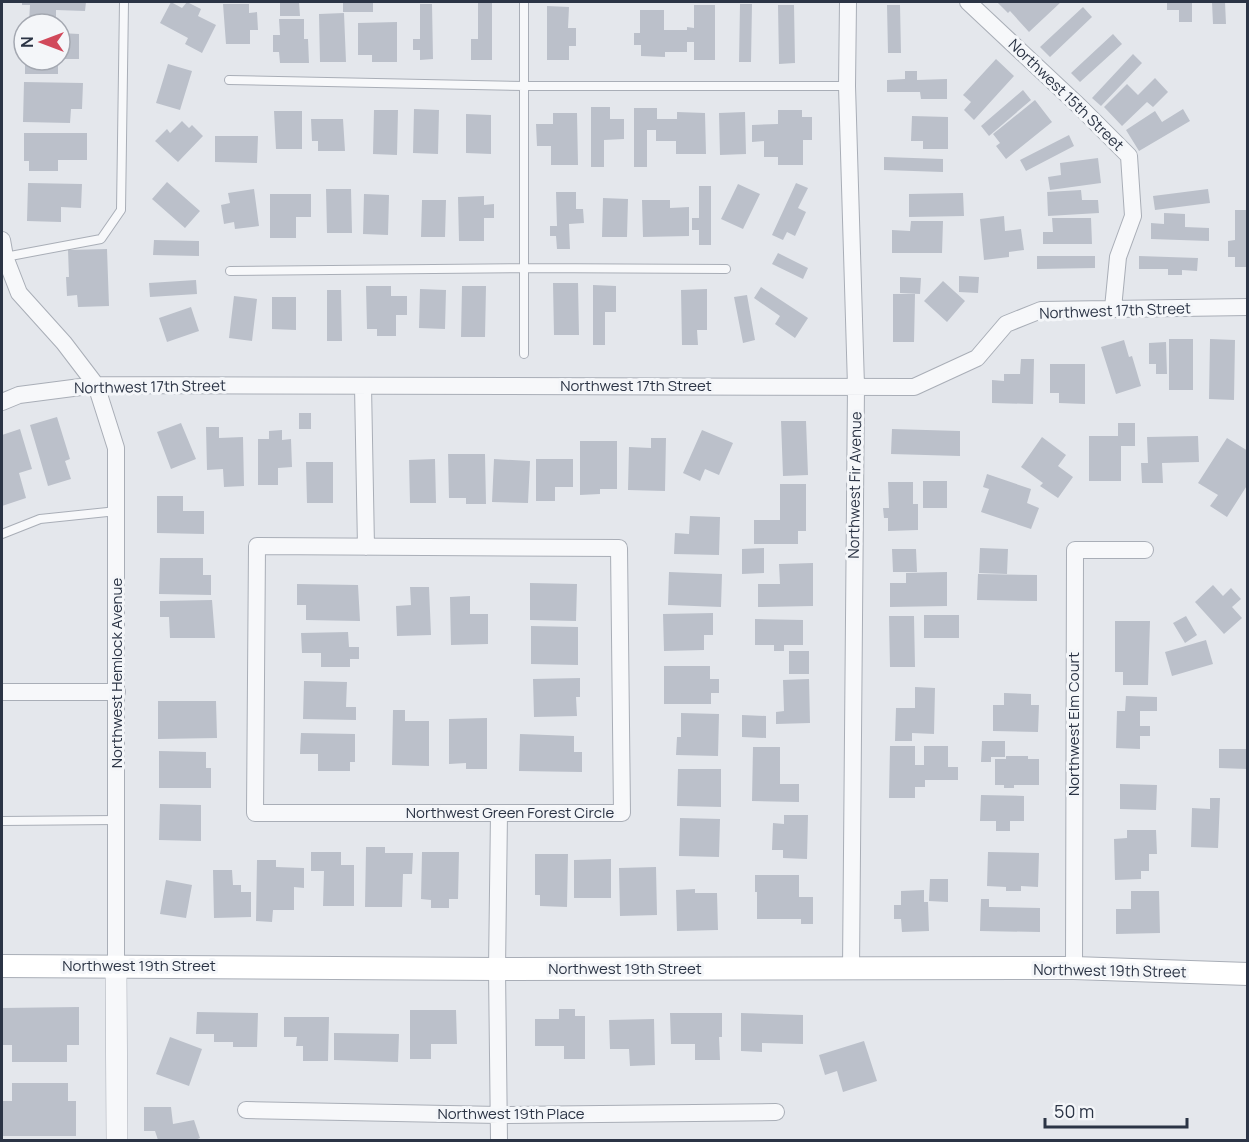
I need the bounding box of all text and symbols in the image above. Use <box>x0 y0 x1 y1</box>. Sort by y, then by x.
north arrow <box>12 12 72 72</box>
street label: Northwest 15th Street <box>1004 34 1129 155</box>
text: N <box>16 36 38 48</box>
street label: Northwest 17th Street <box>1039 297 1191 324</box>
street label: Northwest 17th Street <box>74 375 226 398</box>
street label: Northwest 17th Street <box>560 375 712 396</box>
street label: Northwest Fir Avenue <box>843 411 866 559</box>
street label: Northwest Hemlock Avenue <box>106 578 127 768</box>
street label: Northwest Elm Court <box>1063 652 1084 796</box>
street label: Northwest Green Forest Circle <box>406 802 614 823</box>
street label: Northwest 19th Street <box>62 955 216 976</box>
street label: Northwest 19th Street <box>548 958 702 979</box>
street label: Northwest 19th Street <box>1033 959 1187 982</box>
scale bar <box>1045 1091 1188 1129</box>
text: 50 m <box>1054 1099 1094 1123</box>
street label: Northwest 19th Place <box>437 1103 585 1124</box>

